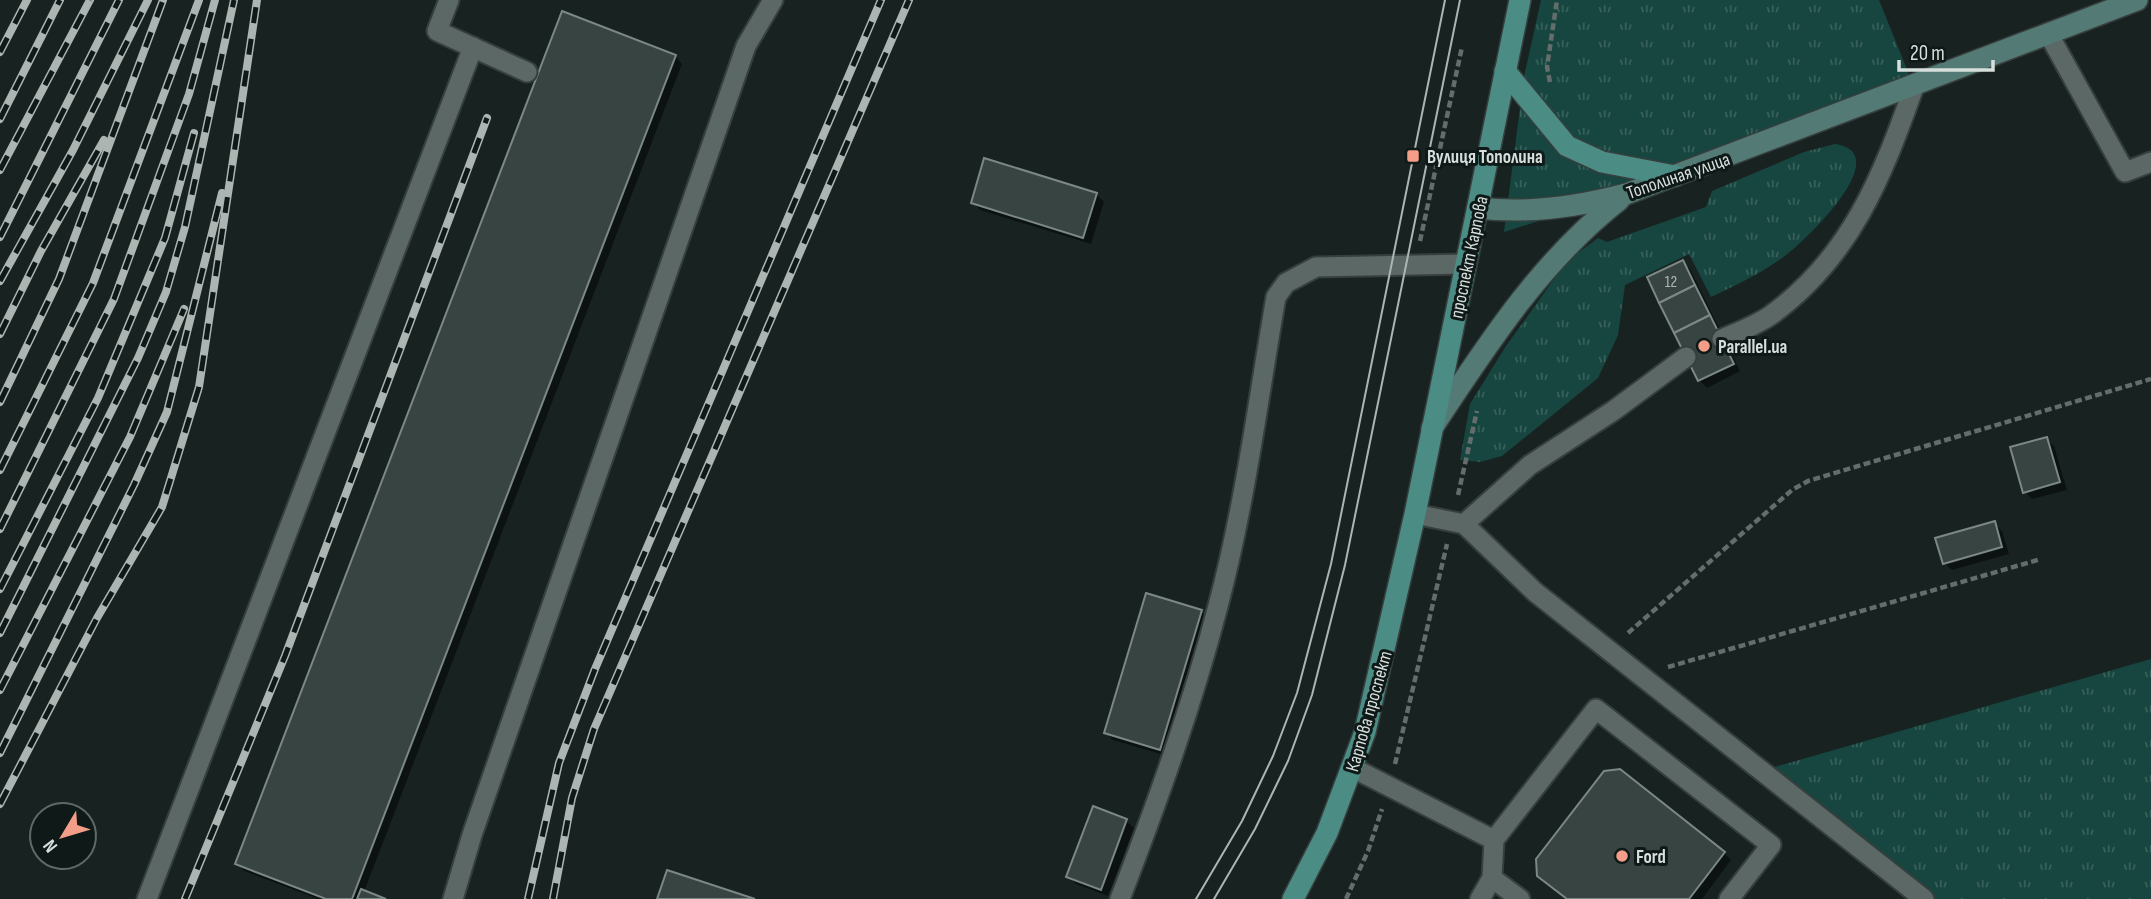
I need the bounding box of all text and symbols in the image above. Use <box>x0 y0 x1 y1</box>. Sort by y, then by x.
scale bar <box>1899 28 1994 72</box>
text: 20 m <box>1910 41 1945 66</box>
place label: Вулиця Тополина <box>1427 146 1543 169</box>
marker: Вулиця Тополина <box>1405 148 1421 164</box>
street label: Тополиная улица <box>1624 148 1733 205</box>
street label: проспект Карпова <box>1445 194 1494 321</box>
house number: 12 <box>1665 273 1677 292</box>
place label: Parallel.ua <box>1718 336 1787 359</box>
marker: Parallel.ua <box>1696 338 1712 354</box>
street label: Карпова проспект <box>1341 648 1398 774</box>
north arrow <box>28 801 98 871</box>
text: N <box>39 834 63 857</box>
place label: Ford <box>1636 846 1666 869</box>
marker: Ford <box>1614 848 1630 864</box>

